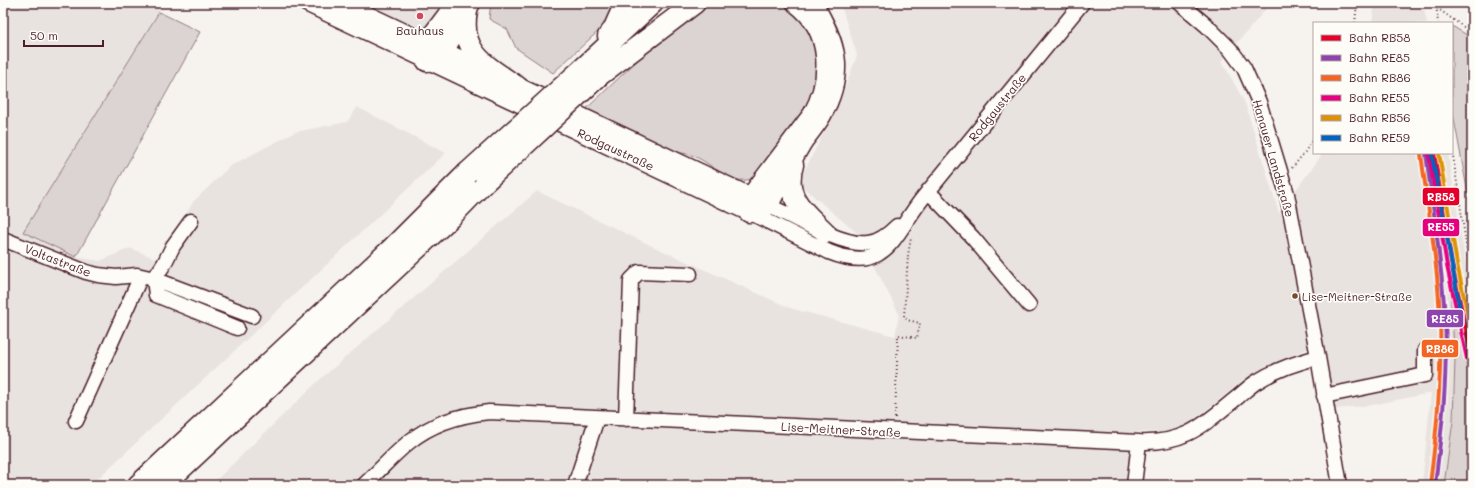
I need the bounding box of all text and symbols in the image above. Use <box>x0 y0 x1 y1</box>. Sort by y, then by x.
marker: Bauhaus <box>415 11 425 21</box>
scale bar <box>24 22 103 48</box>
place label: Bauhaus <box>396 22 444 38</box>
legend <box>1313 22 1453 154</box>
text: 50 m <box>30 27 58 43</box>
text: Bahn RB58 <box>1349 29 1411 45</box>
text: Bahn RE85 <box>1349 49 1410 65</box>
text: Bahn RB86 <box>1349 69 1411 85</box>
street label: Rodgaustraße <box>965 70 1029 144</box>
text: Bahn RE55 <box>1349 89 1410 105</box>
street label: Hanauer Landstraße <box>1250 97 1298 219</box>
text: Bahn RB56 <box>1349 109 1411 125</box>
street label: Rodgaustraße <box>575 124 657 174</box>
text: Bahn RE59 <box>1349 129 1410 145</box>
line badge: RB58 <box>1422 187 1460 206</box>
text: RB58 <box>1427 189 1455 204</box>
line badge: RE55 <box>1422 218 1460 237</box>
text: RE55 <box>1427 219 1455 234</box>
street label: Voltastraße <box>22 240 94 280</box>
place label: Lise-Meitner-Straße <box>1302 289 1412 304</box>
marker: Lise-Meitner-Straße <box>1290 291 1300 301</box>
line badge: RE85 <box>1426 309 1464 328</box>
text: RE85 <box>1431 311 1460 326</box>
line badge: RB86 <box>1421 339 1459 358</box>
text: RB86 <box>1426 341 1455 356</box>
street label: Lise-Meitner-Straße <box>781 418 901 440</box>

